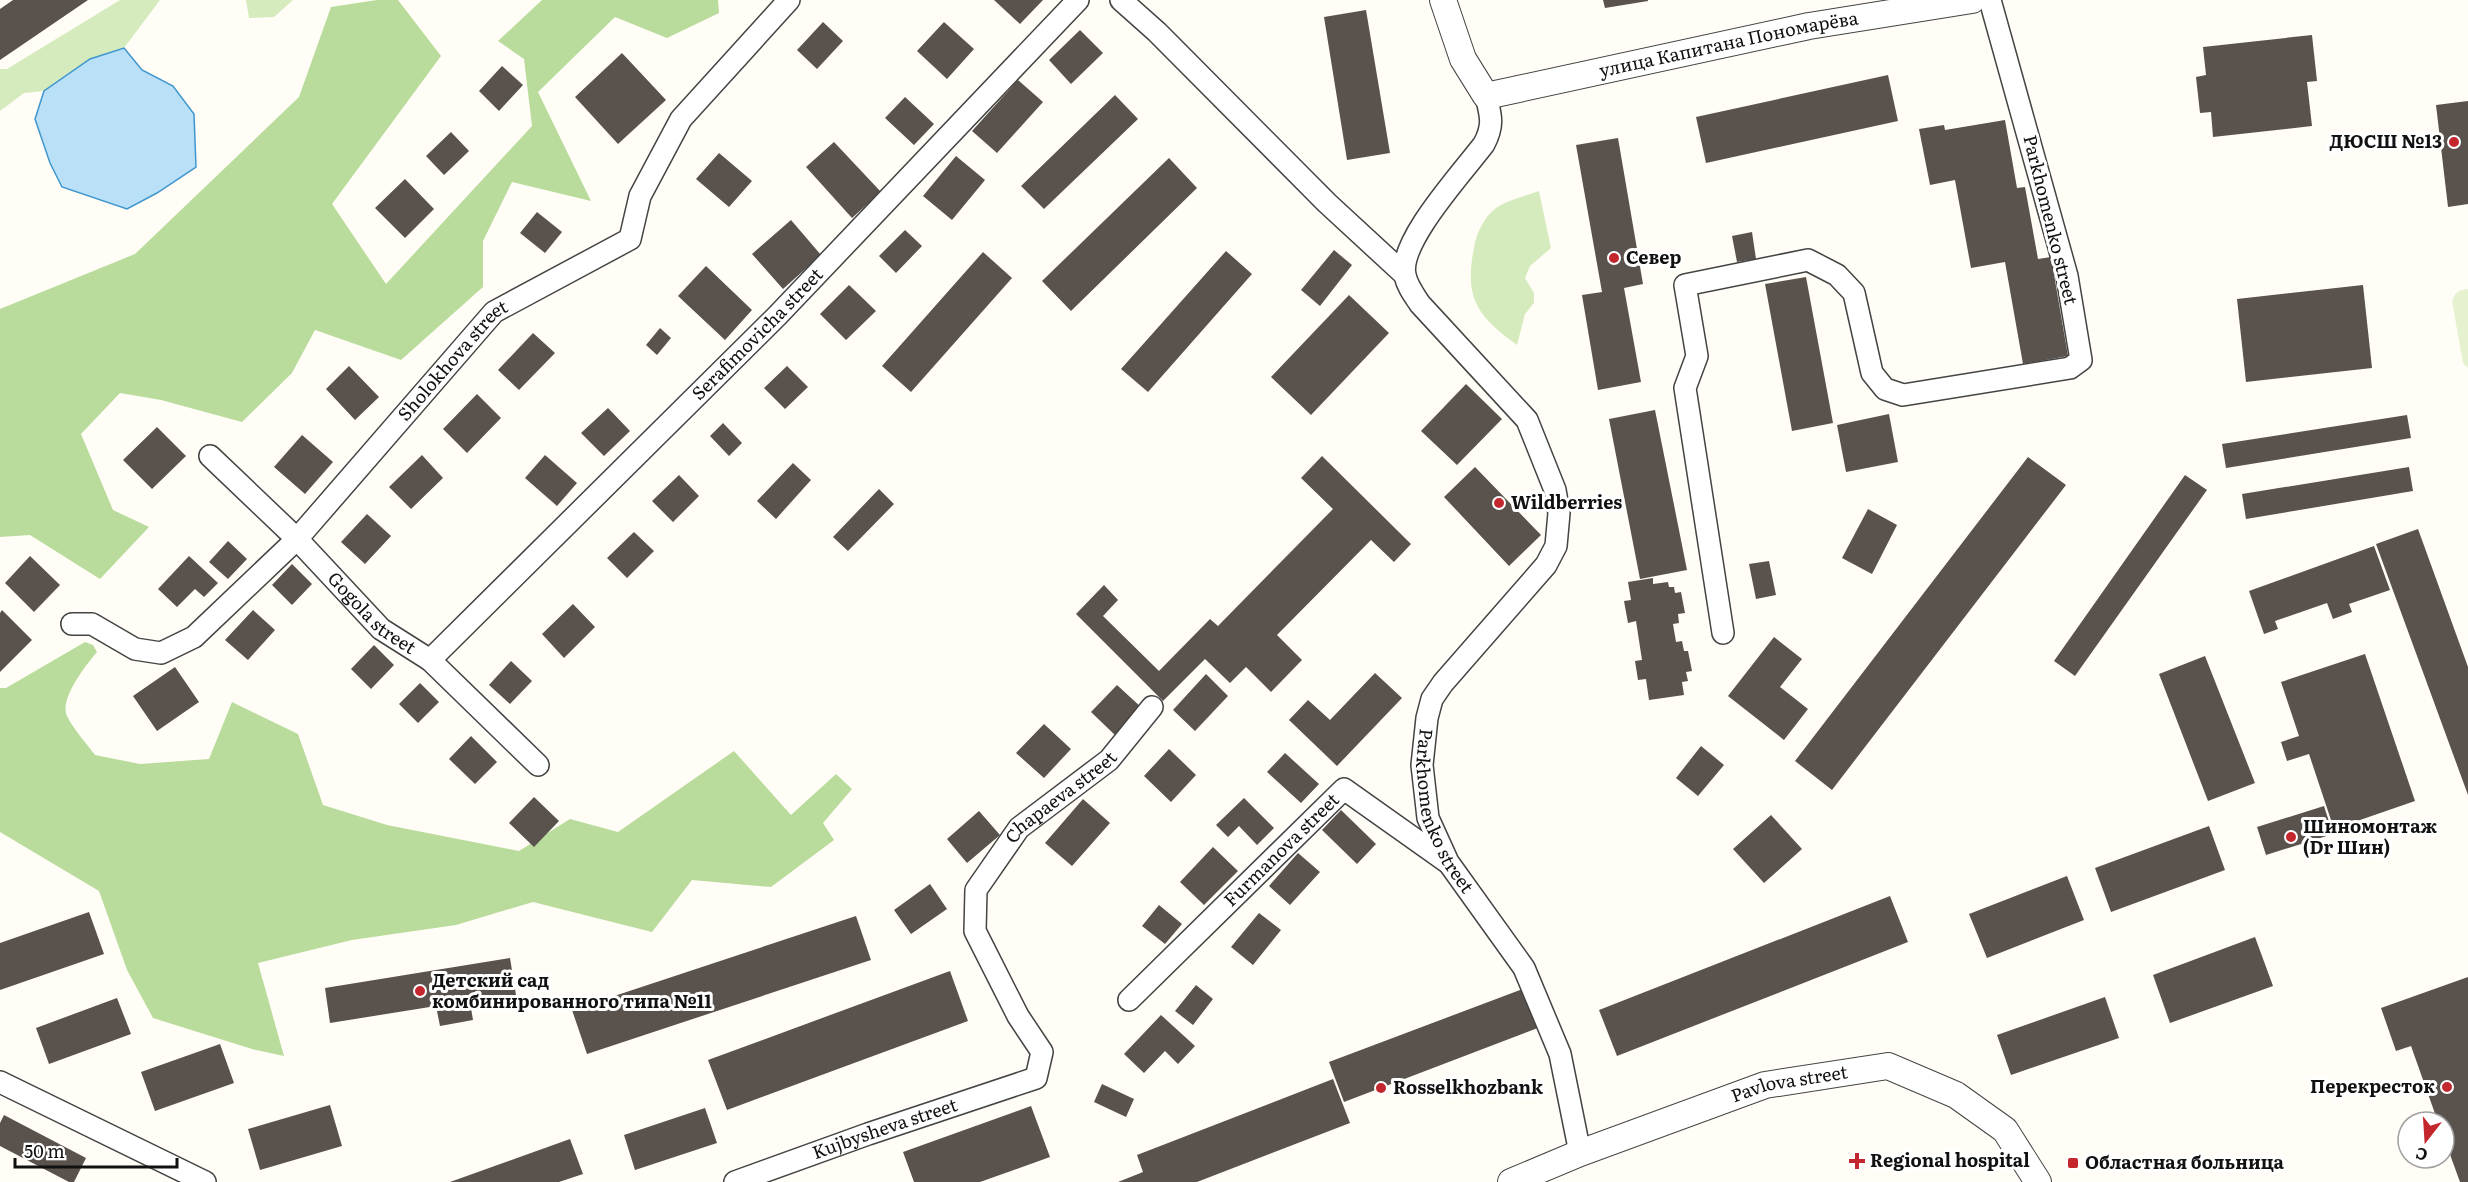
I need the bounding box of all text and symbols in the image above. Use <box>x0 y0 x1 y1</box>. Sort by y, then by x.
street label: улица Капитана Пономарёва <box>1596 3 1860 83</box>
place label: ДЮСШ №13 <box>2330 127 2442 154</box>
street label: Parkhomenko street <box>2017 132 2086 308</box>
marker: ДЮСШ №13 <box>2447 135 2461 149</box>
place label: Север <box>1626 243 1681 270</box>
marker: Север <box>1607 251 1621 265</box>
street label: Serafimovicha street <box>685 260 829 406</box>
street label: Sholokhova street <box>390 292 513 426</box>
place label: Wildberries <box>1511 488 1622 515</box>
marker: Wildberries <box>1492 496 1506 510</box>
street label: Gogola street <box>322 565 422 660</box>
street label: Parkhomenko street <box>1410 727 1481 899</box>
street label: Chapaeva street <box>997 744 1123 848</box>
street label: Furmanova street <box>1217 786 1345 912</box>
place label: Шиномонтаж (Dr Шин) <box>2303 812 2438 860</box>
marker: Шиномонтаж (Dr Шин) <box>2284 830 2298 844</box>
place label: Детский сад комбинированного типа №11 <box>432 966 712 1014</box>
marker: Детский сад комбинированного типа №11 <box>413 984 427 998</box>
street label: Pavlova street <box>1727 1057 1850 1108</box>
place label: Перекресток <box>2310 1072 2435 1099</box>
place label: Rosselkhozbank <box>1393 1073 1544 1100</box>
marker: Перекресток <box>2440 1080 2454 1094</box>
marker: Rosselkhozbank <box>1374 1081 1388 1095</box>
street label: Kujbysheva street <box>808 1090 961 1165</box>
north arrow <box>2396 1110 2456 1170</box>
scale bar <box>15 1131 177 1169</box>
text: 50 m <box>24 1137 65 1164</box>
text: С <box>2412 1142 2430 1168</box>
place label: Regional hospital <box>1870 1146 2030 1173</box>
place label: Областная больница <box>2085 1148 2285 1175</box>
marker: Regional hospital <box>1848 1152 1866 1170</box>
marker: Областная больница <box>2066 1156 2080 1170</box>

